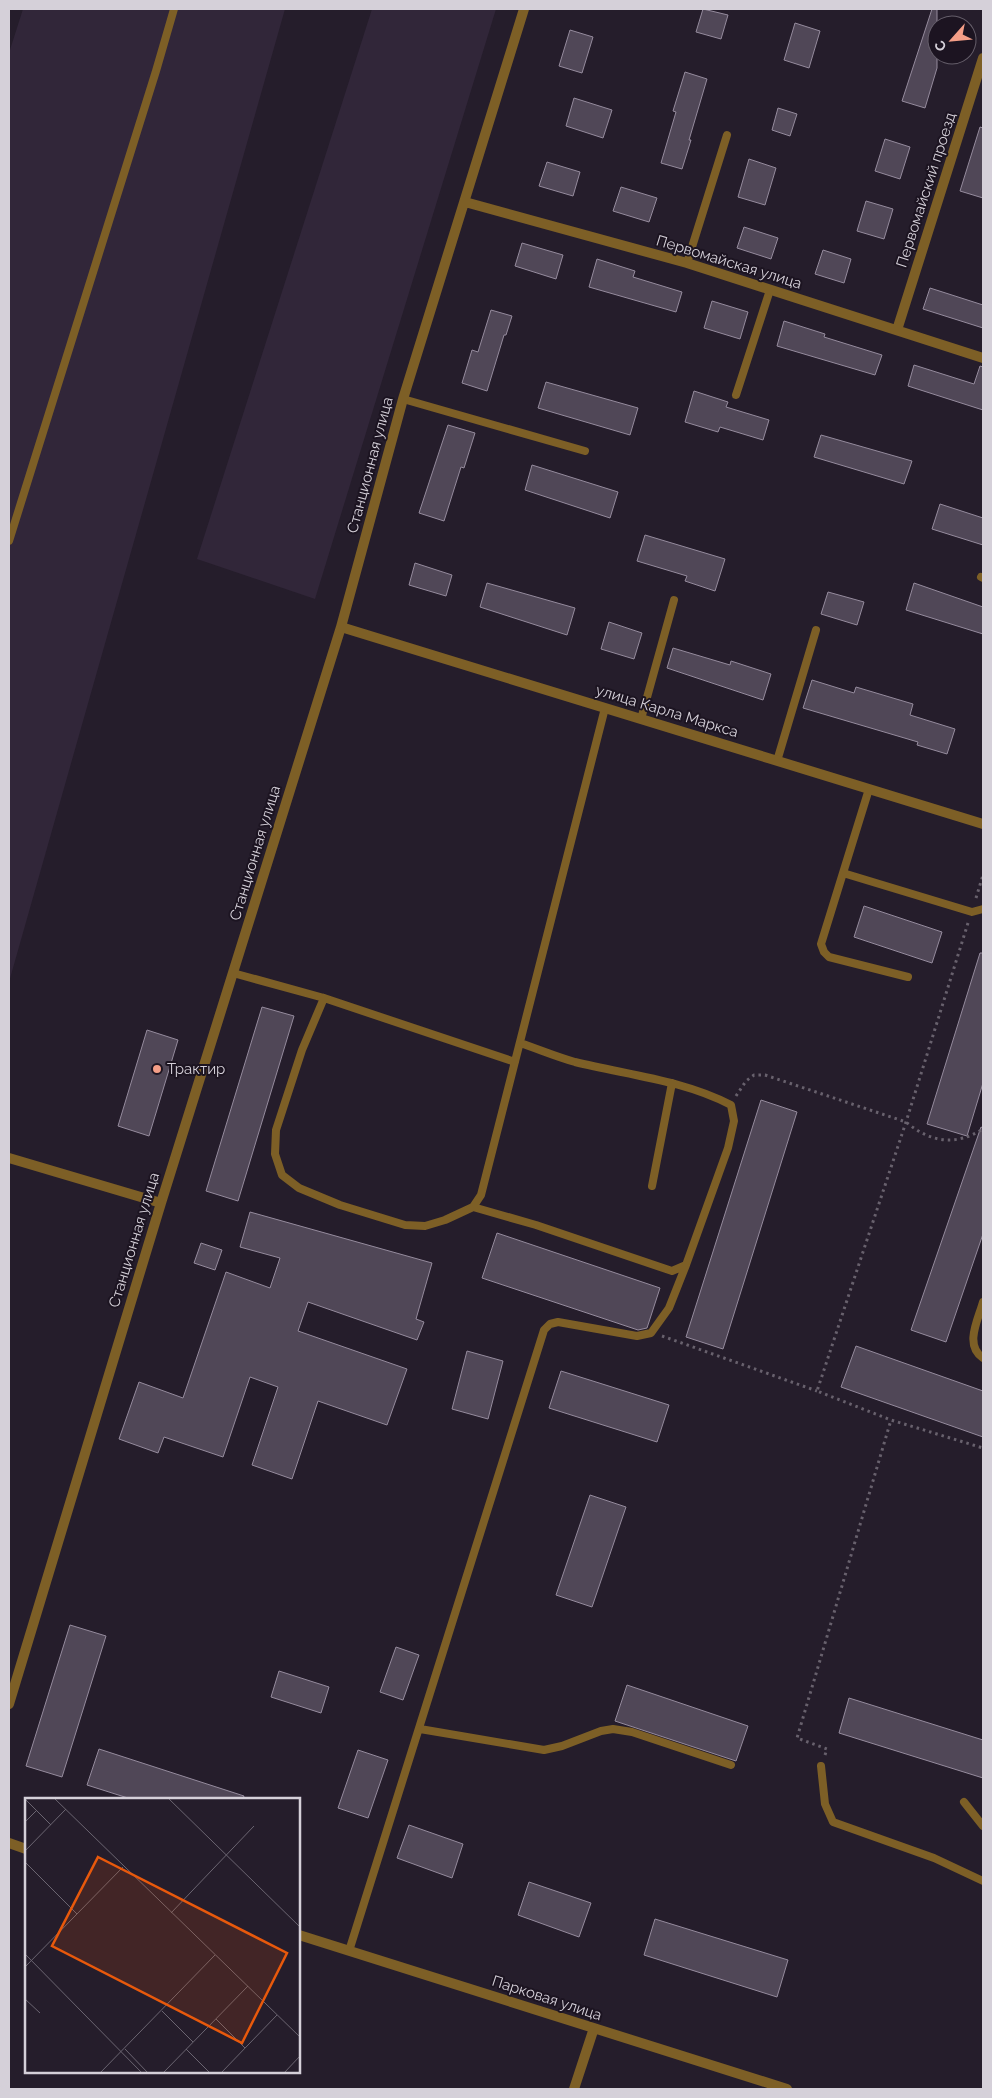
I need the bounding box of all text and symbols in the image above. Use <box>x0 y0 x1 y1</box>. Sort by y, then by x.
north arrow <box>927 15 977 65</box>
text: С <box>931 38 950 54</box>
street label: Первомайский проезд <box>892 110 960 270</box>
street label: Первомайская улица <box>654 231 804 293</box>
street label: Станционная улица <box>343 395 397 535</box>
street label: улица Карла Маркса <box>594 681 740 741</box>
street label: Станционная улица <box>226 783 284 923</box>
place label: Трактир <box>167 1060 225 1078</box>
marker: Трактир <box>151 1063 163 1075</box>
street label: Станционная улица <box>105 1170 163 1310</box>
inset map <box>25 1798 300 2073</box>
street label: Парковая улица <box>490 1972 604 2024</box>

